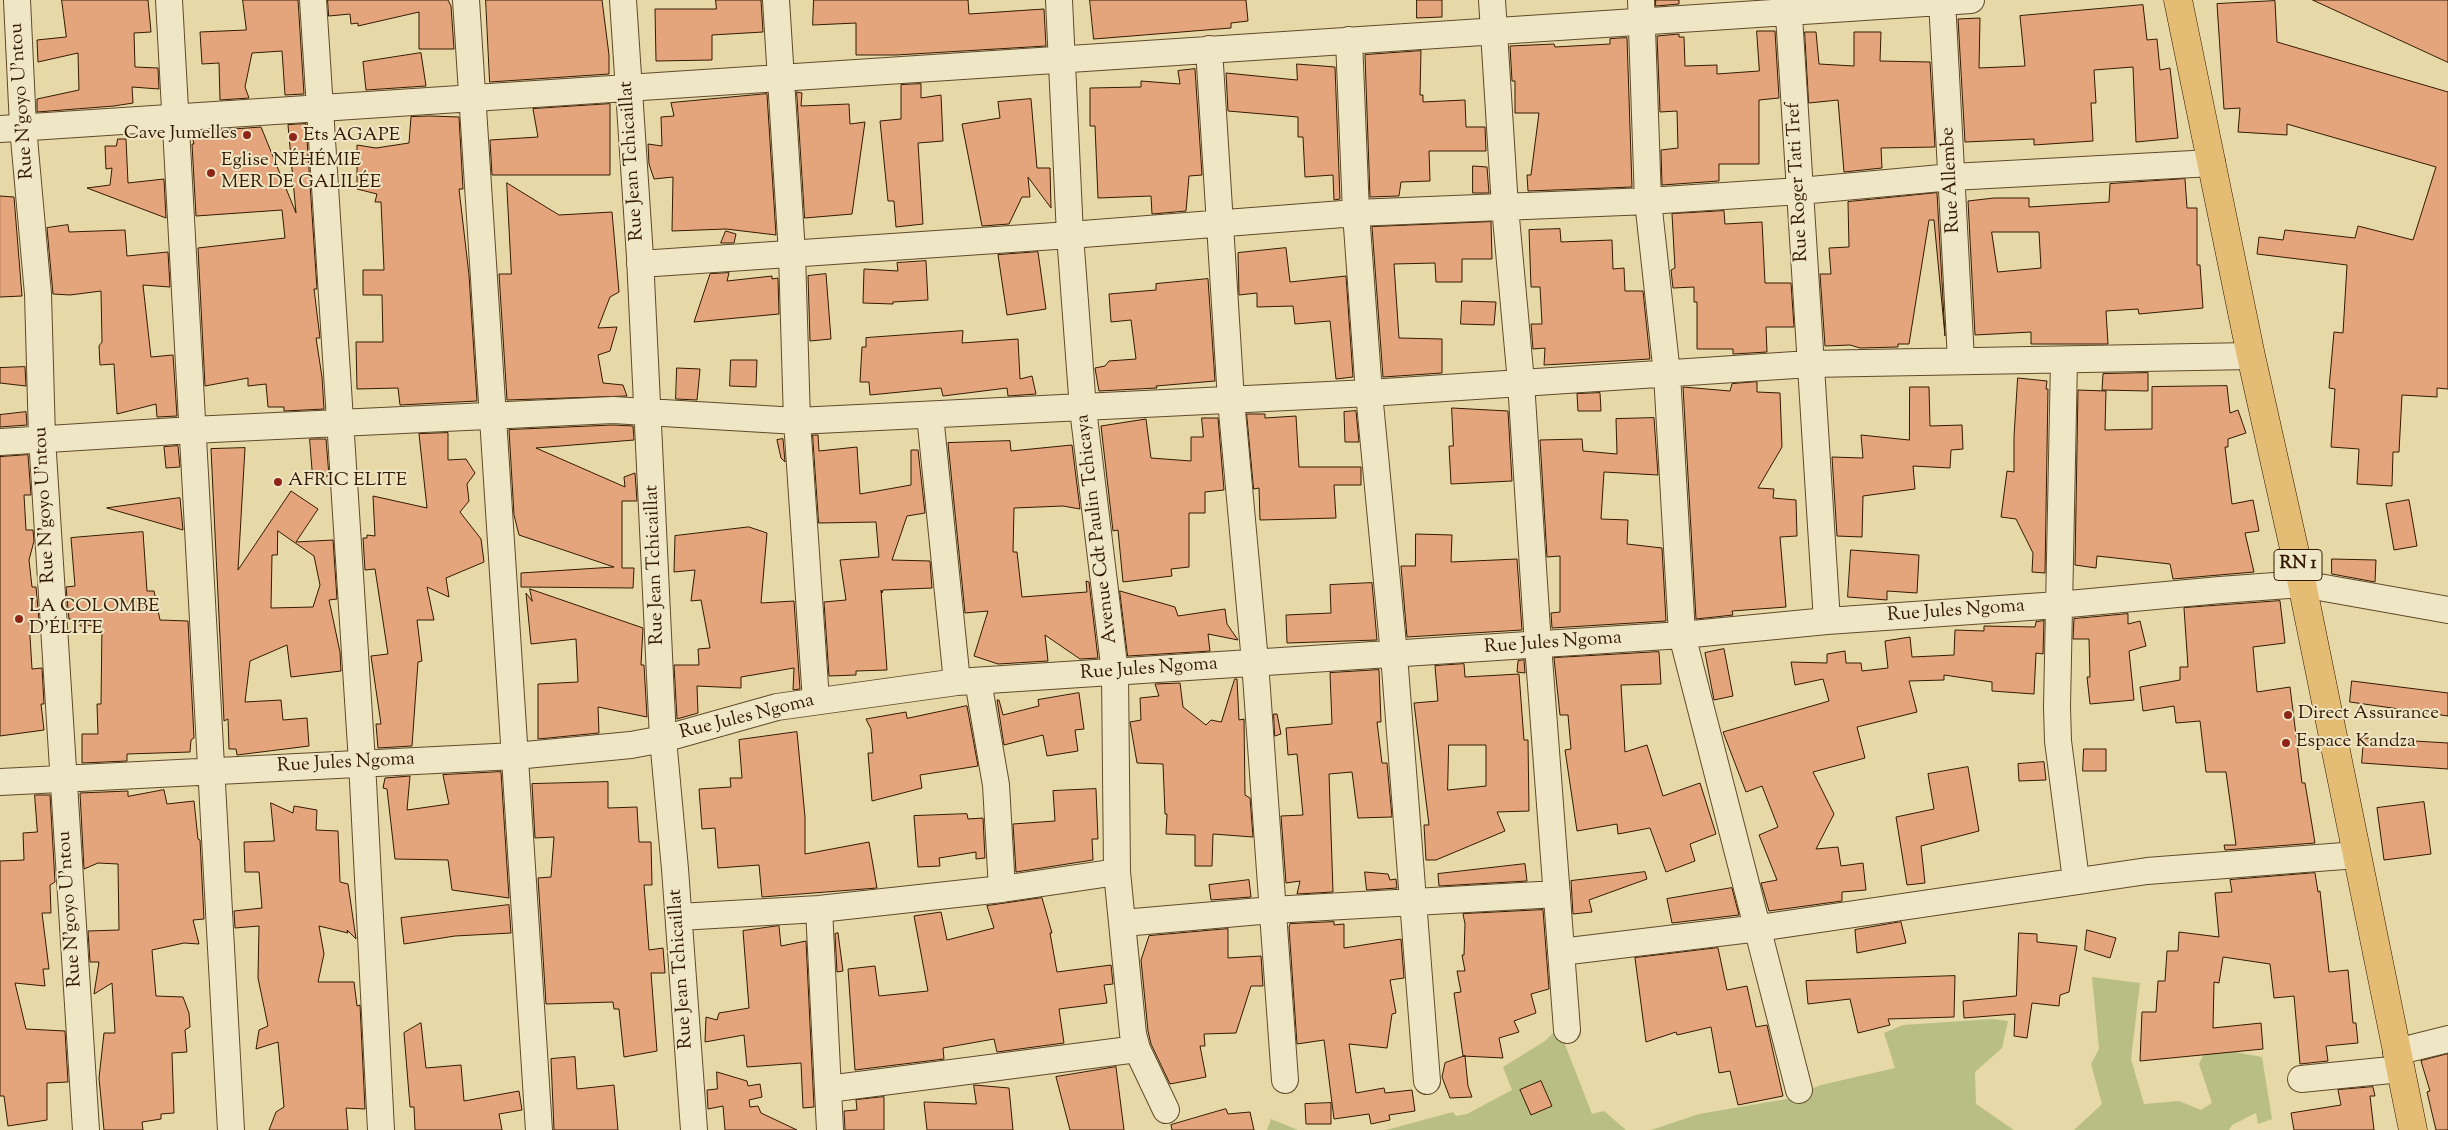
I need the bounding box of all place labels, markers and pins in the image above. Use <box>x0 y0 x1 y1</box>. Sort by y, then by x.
place label: Cave Jumelles <box>124 124 237 146</box>
place label: Ets AGAPE <box>303 126 400 148</box>
marker: Cave Jumelles <box>241 129 253 141</box>
marker: Ets AGAPE <box>287 131 299 143</box>
place label: Eglise NÉHÉMIE MER DE GALILÉE <box>221 151 381 195</box>
marker: Eglise NÉHÉMIE MER DE GALILÉE <box>205 167 217 179</box>
place label: AFRIC ELITE <box>288 471 407 493</box>
marker: AFRIC ELITE <box>272 476 284 488</box>
place label: LA COLOMBE D'ÉLITE <box>29 597 160 641</box>
marker: LA COLOMBE D'ÉLITE <box>13 613 25 625</box>
place label: Direct Assurance <box>2298 704 2439 726</box>
marker: Direct Assurance <box>2282 709 2294 721</box>
place label: Espace Kandza <box>2296 732 2416 754</box>
marker: Espace Kandza <box>2280 737 2292 749</box>

